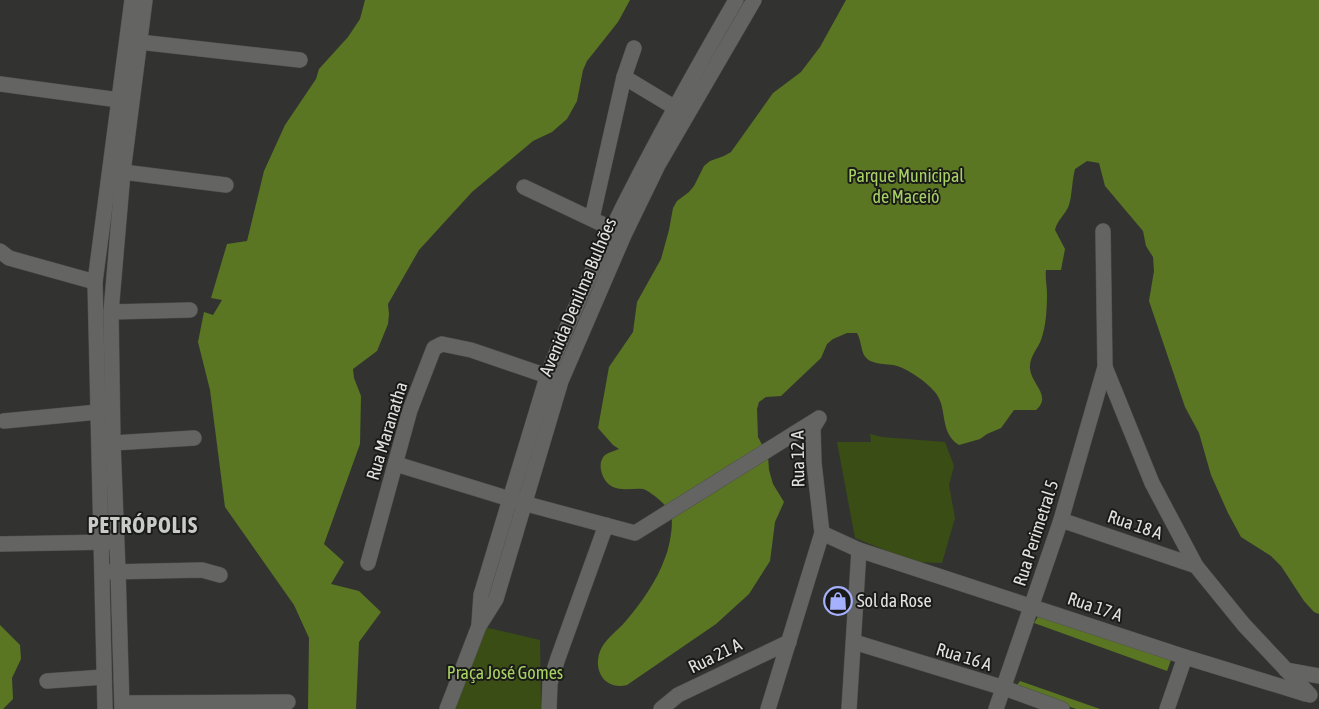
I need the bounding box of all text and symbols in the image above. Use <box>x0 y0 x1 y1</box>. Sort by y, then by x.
park label: Parque Municipal de Maceió <box>848 165 964 207</box>
street label: Avenida Denilma Bulhões <box>535 215 620 379</box>
street label: Rua Maranatha <box>362 379 411 483</box>
street label: Rua 12 A <box>787 430 808 488</box>
street label: Rua Perimetral 5 <box>1009 477 1063 588</box>
street label: Rua 18 A <box>1105 505 1166 544</box>
district label: PETRÓPOLIS <box>88 512 198 538</box>
shop icon: Sol da Rose <box>823 586 853 616</box>
street label: Rua 17 A <box>1065 587 1126 626</box>
place label: Sol da Rose <box>857 590 932 611</box>
street label: Rua 21 A <box>685 634 745 677</box>
street label: Rua 16 A <box>934 638 995 675</box>
park label: Praça José Gomes <box>447 662 563 683</box>

